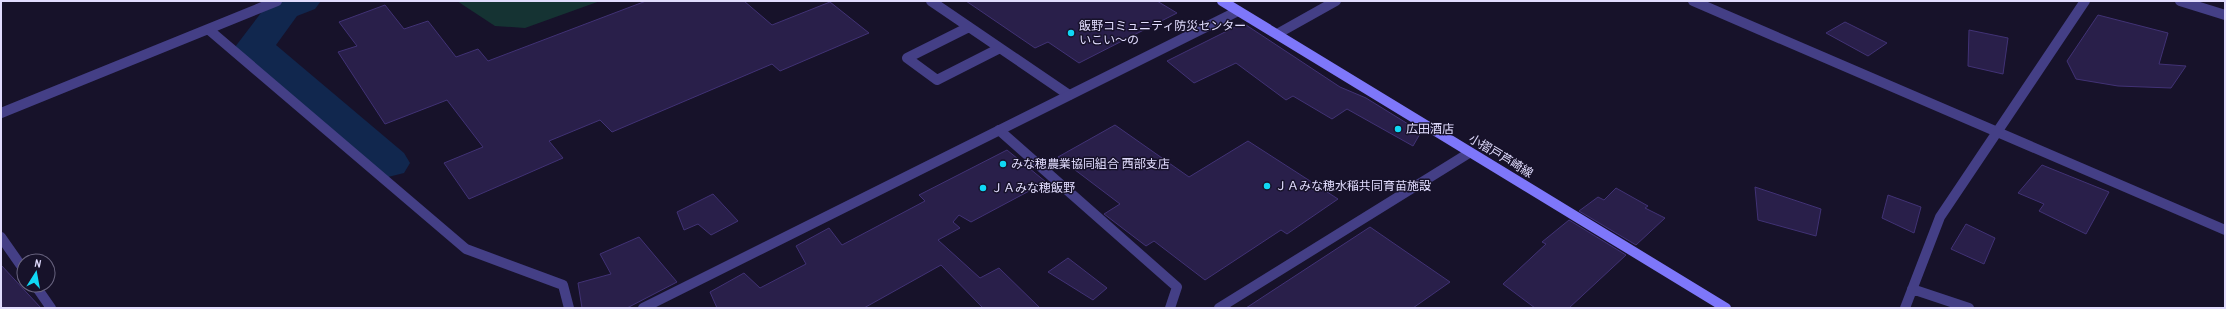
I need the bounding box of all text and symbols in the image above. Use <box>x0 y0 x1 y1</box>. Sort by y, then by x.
place label: 飯野コミュニティ防災センター いこい～の <box>1079 18 1246 48</box>
marker: 飯野コミュニティ防災センター いこい～の <box>1066 28 1076 38</box>
place label: 広田酒店 <box>1406 121 1454 137</box>
marker: 広田酒店 <box>1393 124 1403 134</box>
street label: 小摺戸芦崎線 <box>1466 131 1536 181</box>
place label: みな穂農業協同組合 西部支店 <box>1011 156 1170 172</box>
marker: みな穂農業協同組合 西部支店 <box>998 159 1008 169</box>
place label: ＪＡみな穂水稲共同育苗施設 <box>1275 178 1431 194</box>
place label: ＪＡみな穂飯野 <box>991 180 1075 196</box>
marker: ＪＡみな穂水稲共同育苗施設 <box>1262 181 1272 191</box>
marker: ＪＡみな穂飯野 <box>978 183 988 193</box>
north arrow <box>16 253 56 293</box>
text: N <box>33 256 42 271</box>

